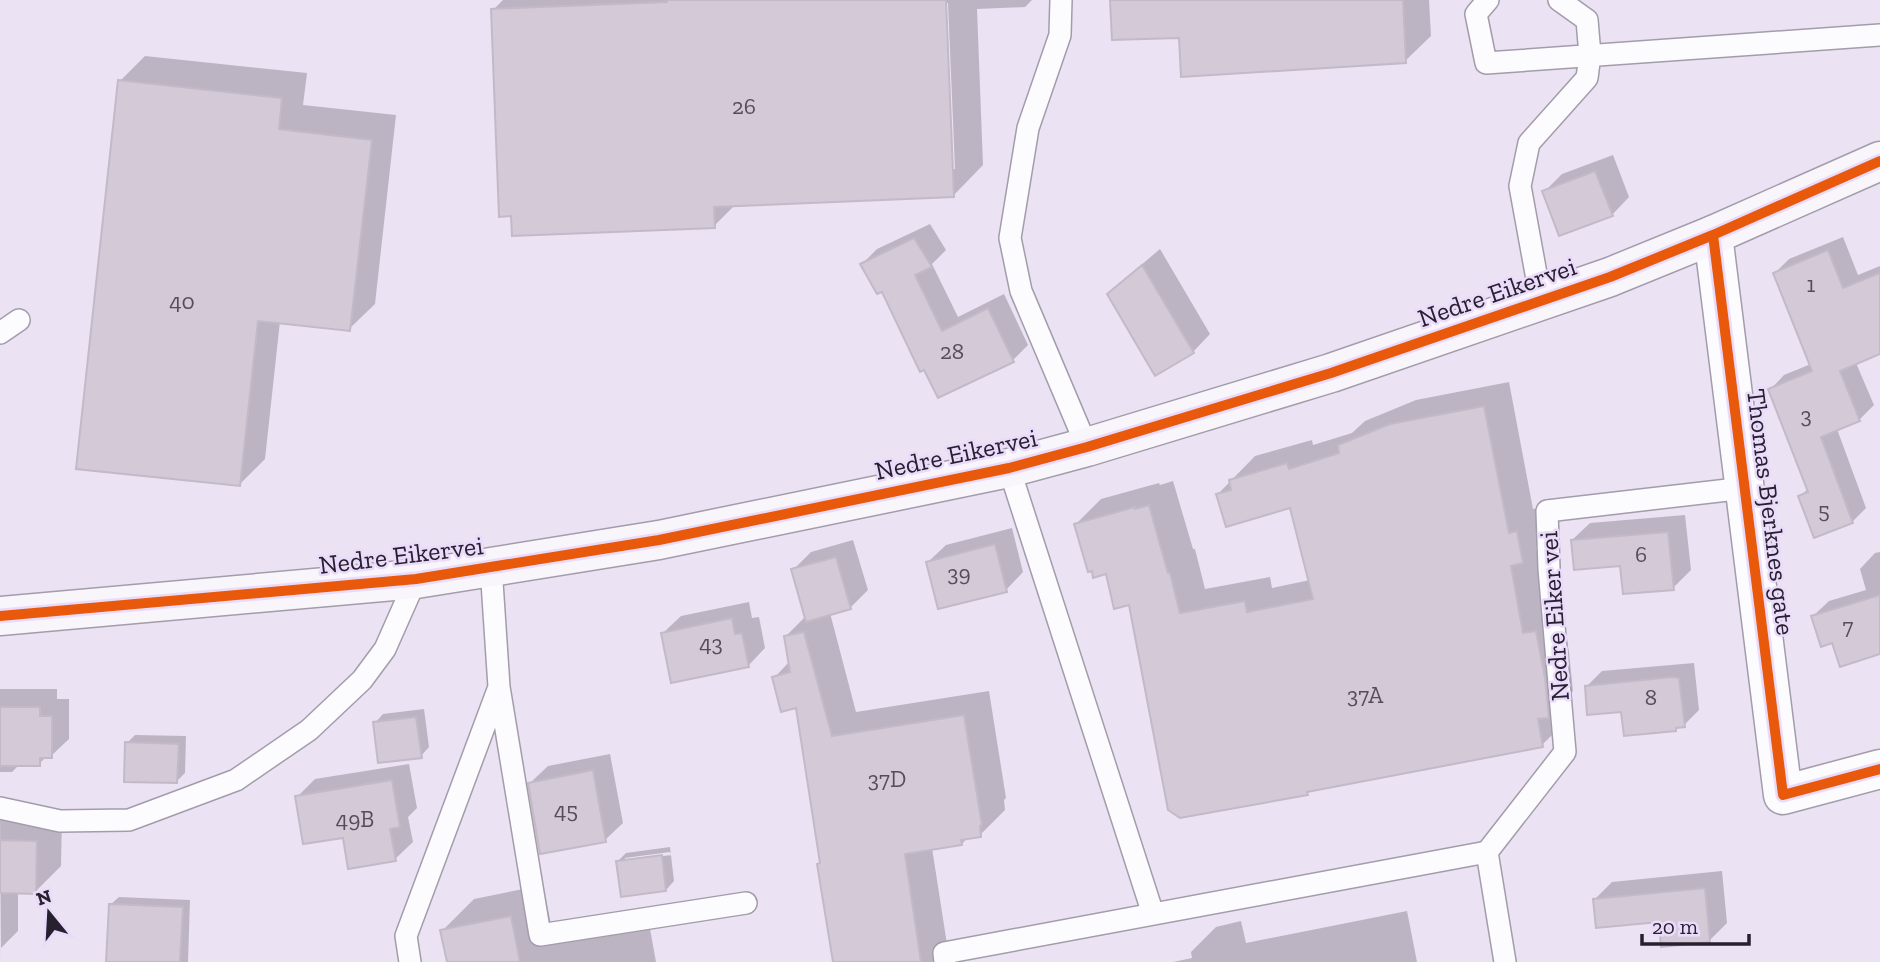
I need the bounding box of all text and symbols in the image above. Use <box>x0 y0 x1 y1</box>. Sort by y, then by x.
house number: 26 <box>732 92 756 120</box>
street label: Nedre Eikervei <box>1414 250 1580 334</box>
house number: 1 <box>1807 270 1816 298</box>
house number: 40 <box>169 287 195 315</box>
house number: 28 <box>940 337 964 365</box>
street label: Thomas Bjerknes gate <box>1740 387 1802 637</box>
house number: 3 <box>1800 401 1812 429</box>
street label: Nedre Eikervei <box>872 421 1040 487</box>
house number: 5 <box>1818 496 1830 524</box>
street label: Nedre Eikervei <box>317 529 485 581</box>
street label: Nedre Eiker vei <box>1532 530 1576 702</box>
house number: 6 <box>1635 540 1647 568</box>
house number: 39 <box>947 559 971 587</box>
house number: 7 <box>1843 612 1854 640</box>
house number: 43 <box>699 629 723 657</box>
house number: 37A <box>1347 681 1384 709</box>
house number: 8 <box>1645 683 1657 711</box>
house number: 37D <box>868 765 906 793</box>
house number: 45 <box>554 796 578 824</box>
house number: 49B <box>336 805 374 833</box>
north arrow <box>14 878 84 948</box>
text: N <box>33 884 54 910</box>
scale bar <box>1642 902 1749 946</box>
text: 20 m <box>1652 914 1698 939</box>

